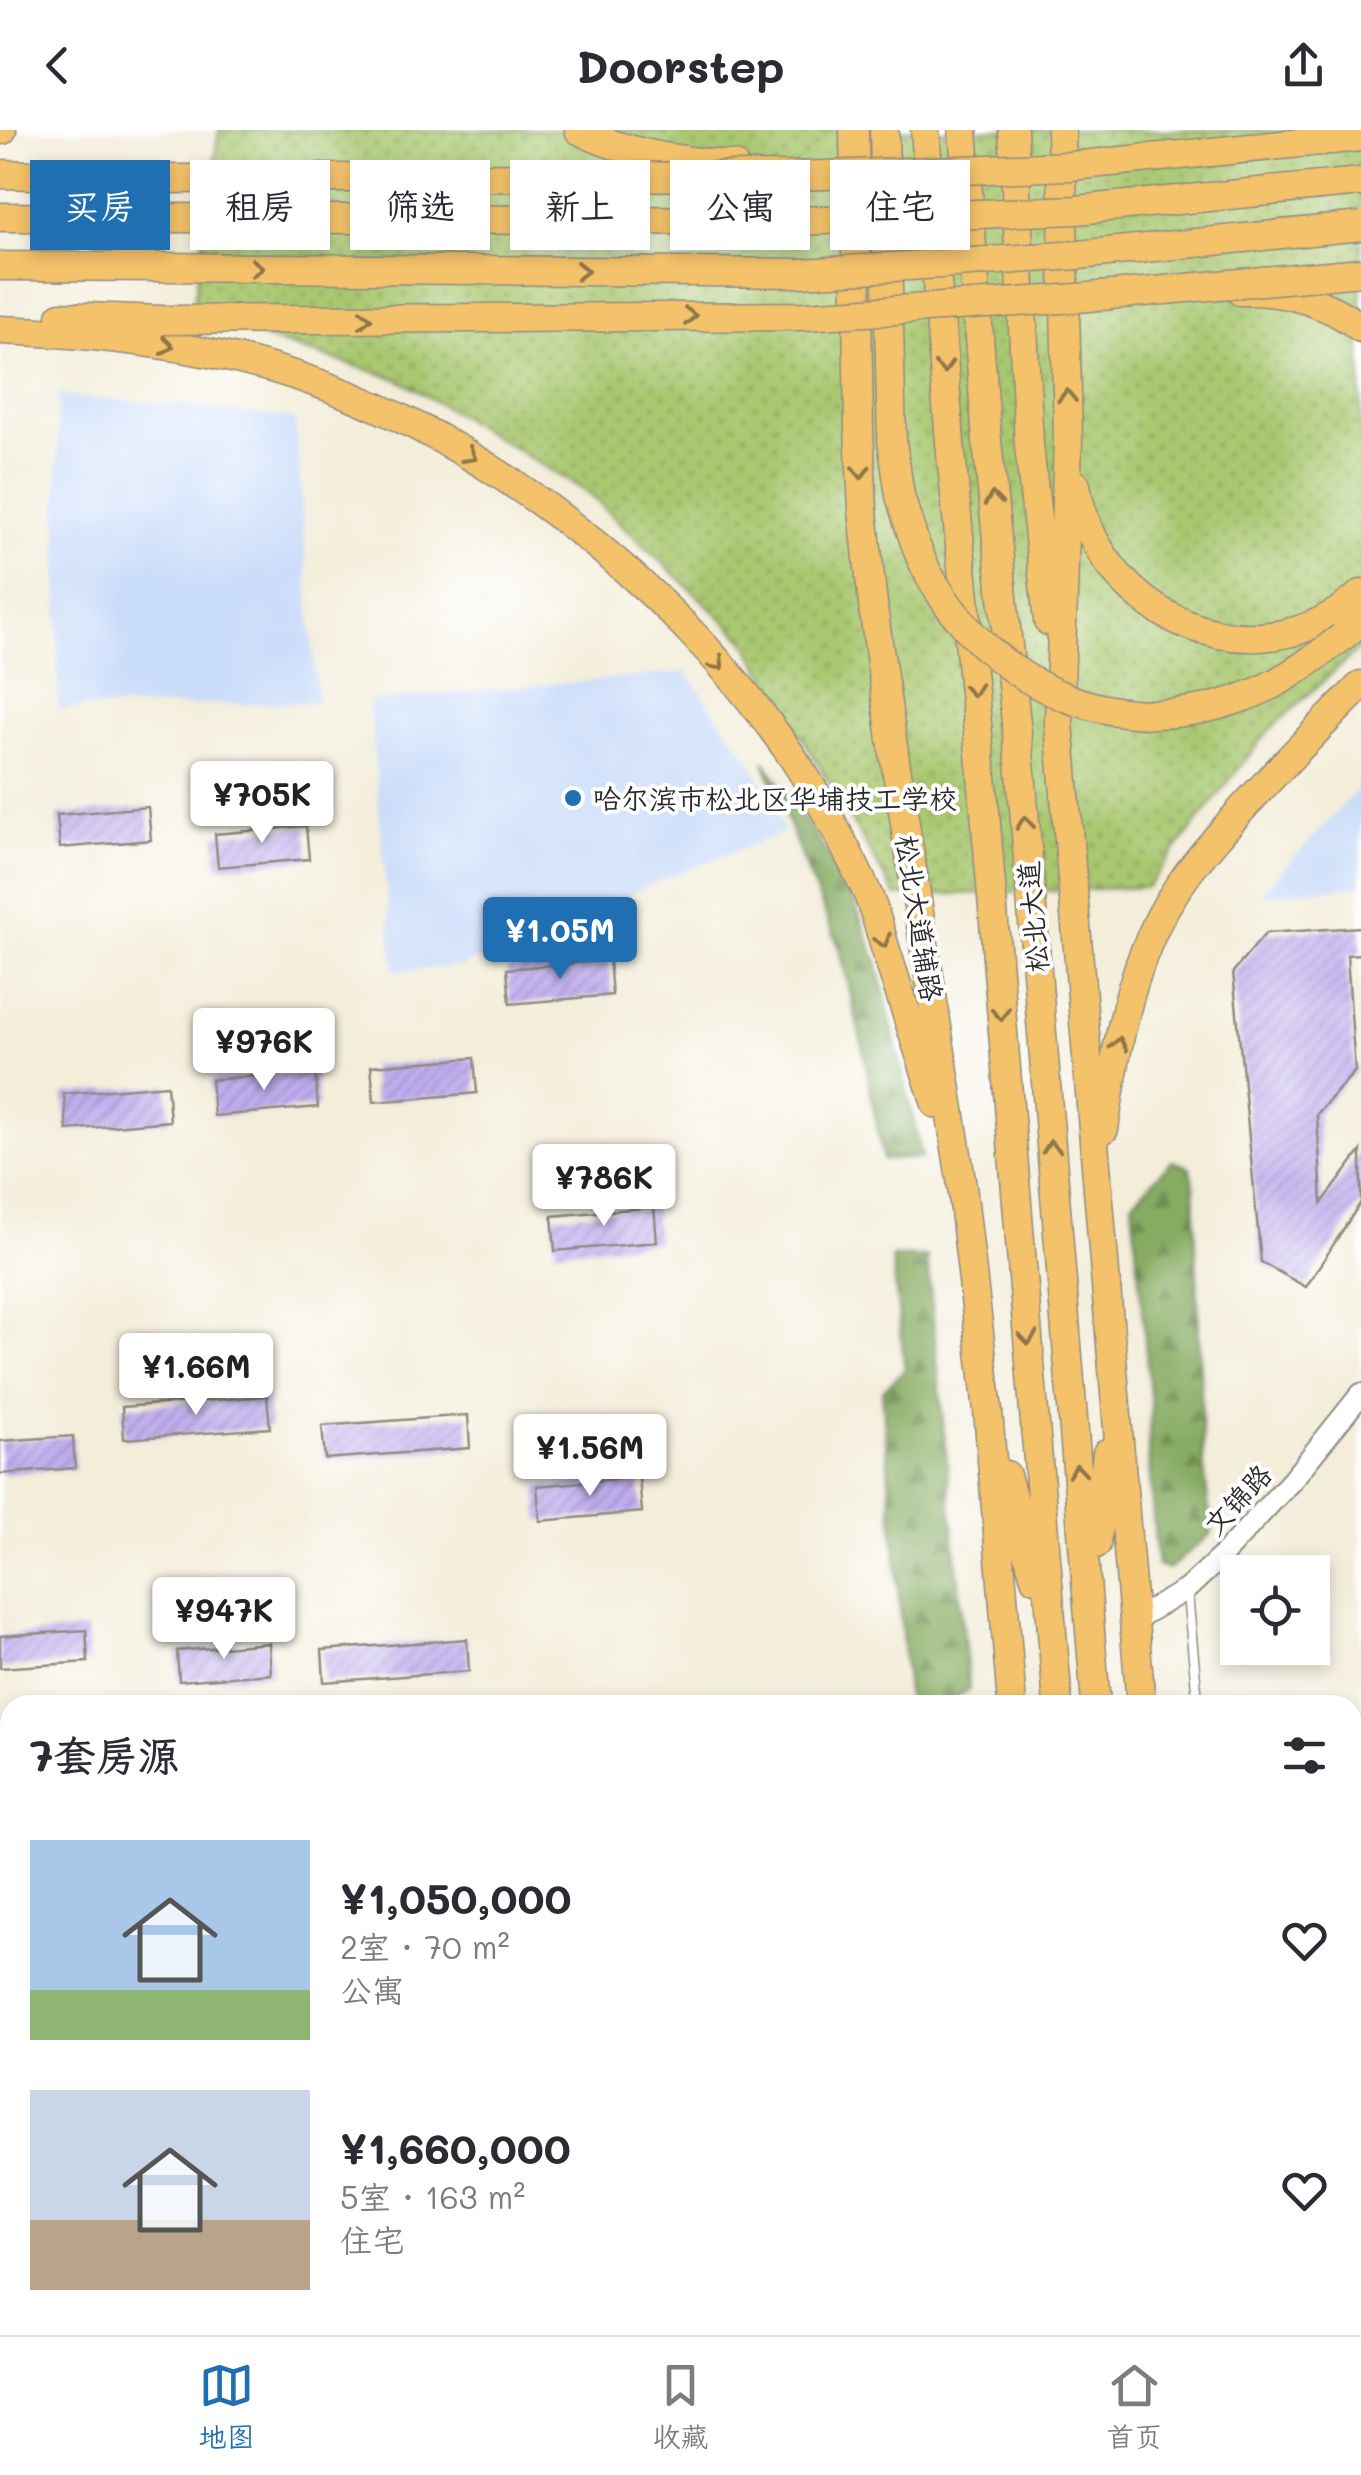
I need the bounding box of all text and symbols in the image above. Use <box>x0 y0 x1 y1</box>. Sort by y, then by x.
text: Doorstep <box>576 36 785 94</box>
icon: back <box>30 38 85 93</box>
icon: share <box>1276 38 1331 93</box>
chip: 买房 <box>30 160 170 250</box>
chip: 租房 <box>190 160 330 250</box>
chip: 筛选 <box>350 160 490 250</box>
chip: 新上 <box>510 160 650 250</box>
chip: 公寓 <box>670 160 810 250</box>
chip: 住宅 <box>830 160 970 250</box>
one-way arrow <box>250 257 265 279</box>
one-way arrow <box>574 260 590 282</box>
one-way arrow <box>683 306 699 327</box>
one-way arrow <box>358 308 374 330</box>
one-way arrow <box>158 334 175 355</box>
one-way arrow <box>932 359 954 375</box>
one-way arrow <box>1057 388 1078 404</box>
one-way arrow <box>459 444 477 463</box>
one-way arrow <box>850 465 871 481</box>
one-way arrow <box>983 491 1004 507</box>
one-way arrow <box>707 652 725 671</box>
one-way arrow <box>962 683 984 699</box>
pin: ¥705K <box>192 761 332 846</box>
text: ¥705K <box>212 772 312 814</box>
place label: 哈尔滨市松北区华埔技工学校 <box>593 780 957 816</box>
marker: 哈尔滨市松北区华埔技工学校 <box>562 787 584 809</box>
one-way arrow <box>1014 814 1036 830</box>
street label: 松北大道辅路 <box>889 832 951 1004</box>
street label: 松北大道 <box>1009 860 1055 974</box>
pin: ¥1.05M <box>479 897 641 982</box>
text: ¥1.05M <box>505 908 615 950</box>
one-way arrow <box>871 932 891 949</box>
one-way arrow <box>990 1007 1012 1023</box>
pin: ¥976K <box>194 1008 334 1093</box>
text: ¥976K <box>215 1019 313 1061</box>
one-way arrow <box>1108 1036 1129 1052</box>
one-way arrow <box>1041 1138 1062 1154</box>
pin: ¥786K <box>534 1144 674 1229</box>
text: ¥786K <box>554 1155 654 1197</box>
one-way arrow <box>1016 1331 1038 1347</box>
pin: ¥1.66M <box>115 1333 277 1418</box>
text: ¥1.66M <box>141 1344 251 1386</box>
pin: ¥1.56M <box>509 1414 671 1499</box>
text: ¥1.56M <box>536 1425 644 1467</box>
street label: 文锦路 <box>1195 1456 1279 1542</box>
one-way arrow <box>1067 1462 1089 1478</box>
map controls <box>1220 1555 1330 1665</box>
button: locate <box>1220 1555 1330 1665</box>
pin: ¥947K <box>154 1577 294 1662</box>
text: ¥947K <box>174 1588 274 1630</box>
text: 7套房源 <box>30 1727 179 1782</box>
icon: filters <box>1277 1728 1332 1783</box>
text: ¥1,050,000 <box>340 1870 571 1925</box>
icon: home <box>110 1880 230 2000</box>
icon: heart <box>1277 1913 1332 1968</box>
text: 2室 · 70 m² <box>340 1925 510 1967</box>
text: 公寓 <box>340 1968 404 2010</box>
text: ¥1,660,000 <box>340 2120 571 2175</box>
icon: home <box>110 2130 230 2250</box>
icon: heart <box>1277 2163 1332 2218</box>
text: 5室 · 163 m² <box>340 2175 525 2217</box>
text: 住宅 <box>340 2218 404 2260</box>
tab: 地图 <box>199 2358 255 2455</box>
tab: 收藏 <box>652 2358 708 2455</box>
tab: 首页 <box>1106 2358 1162 2455</box>

